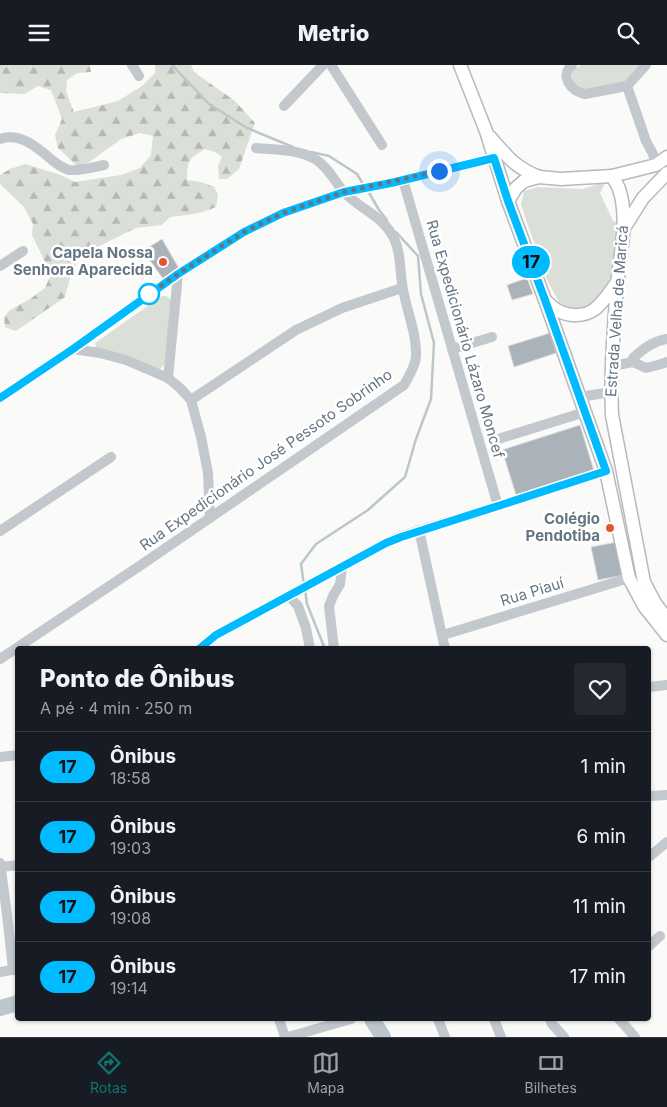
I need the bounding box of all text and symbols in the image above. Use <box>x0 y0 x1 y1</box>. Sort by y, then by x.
icon: menu <box>25 19 53 47</box>
icon: search <box>614 19 642 47</box>
text: Metrio <box>298 20 369 46</box>
your location <box>427 159 452 184</box>
street label: Rua Expedicionário Lázaro Moncef <box>422 218 509 461</box>
street label: Estrada Velha de Maricá <box>601 225 632 397</box>
place label: Capela Nossa Senhora Aparecida <box>13 243 153 279</box>
line badge: 17 <box>508 246 554 278</box>
text: 17 <box>522 251 540 272</box>
marker: Capela Nossa Senhora Aparecida <box>157 256 169 268</box>
unlabelled marker <box>138 283 160 305</box>
street label: Rua Expedicionário José Pessoto Sobrinho <box>136 365 396 555</box>
place label: Colégio Pendotiba <box>526 509 600 545</box>
marker: Colégio Pendotiba <box>604 522 616 534</box>
street label: Rua Piauí <box>498 573 566 610</box>
button: heart <box>574 663 626 715</box>
text: Ponto de Ônibus <box>40 664 234 693</box>
text: A pé · 4 min · 250 m <box>40 698 192 718</box>
text: Ônibus <box>110 745 176 768</box>
text: 1 min <box>580 755 626 778</box>
text: 17 <box>58 756 77 777</box>
text: 18:58 <box>110 768 151 788</box>
text: Ônibus <box>110 815 176 838</box>
text: 6 min <box>576 825 626 848</box>
text: 17 <box>58 826 77 847</box>
text: 19:03 <box>110 838 151 858</box>
text: Ônibus <box>110 885 176 908</box>
text: 11 min <box>573 895 626 918</box>
text: 17 <box>58 896 77 917</box>
text: 19:08 <box>110 908 151 928</box>
text: Ônibus <box>110 955 176 978</box>
text: 17 min <box>570 965 626 988</box>
text: 17 <box>58 966 77 987</box>
text: 19:14 <box>110 978 148 998</box>
tab: Rotas <box>90 1049 127 1096</box>
tab: Mapa <box>307 1049 344 1096</box>
tab: Bilhetes <box>525 1049 577 1096</box>

